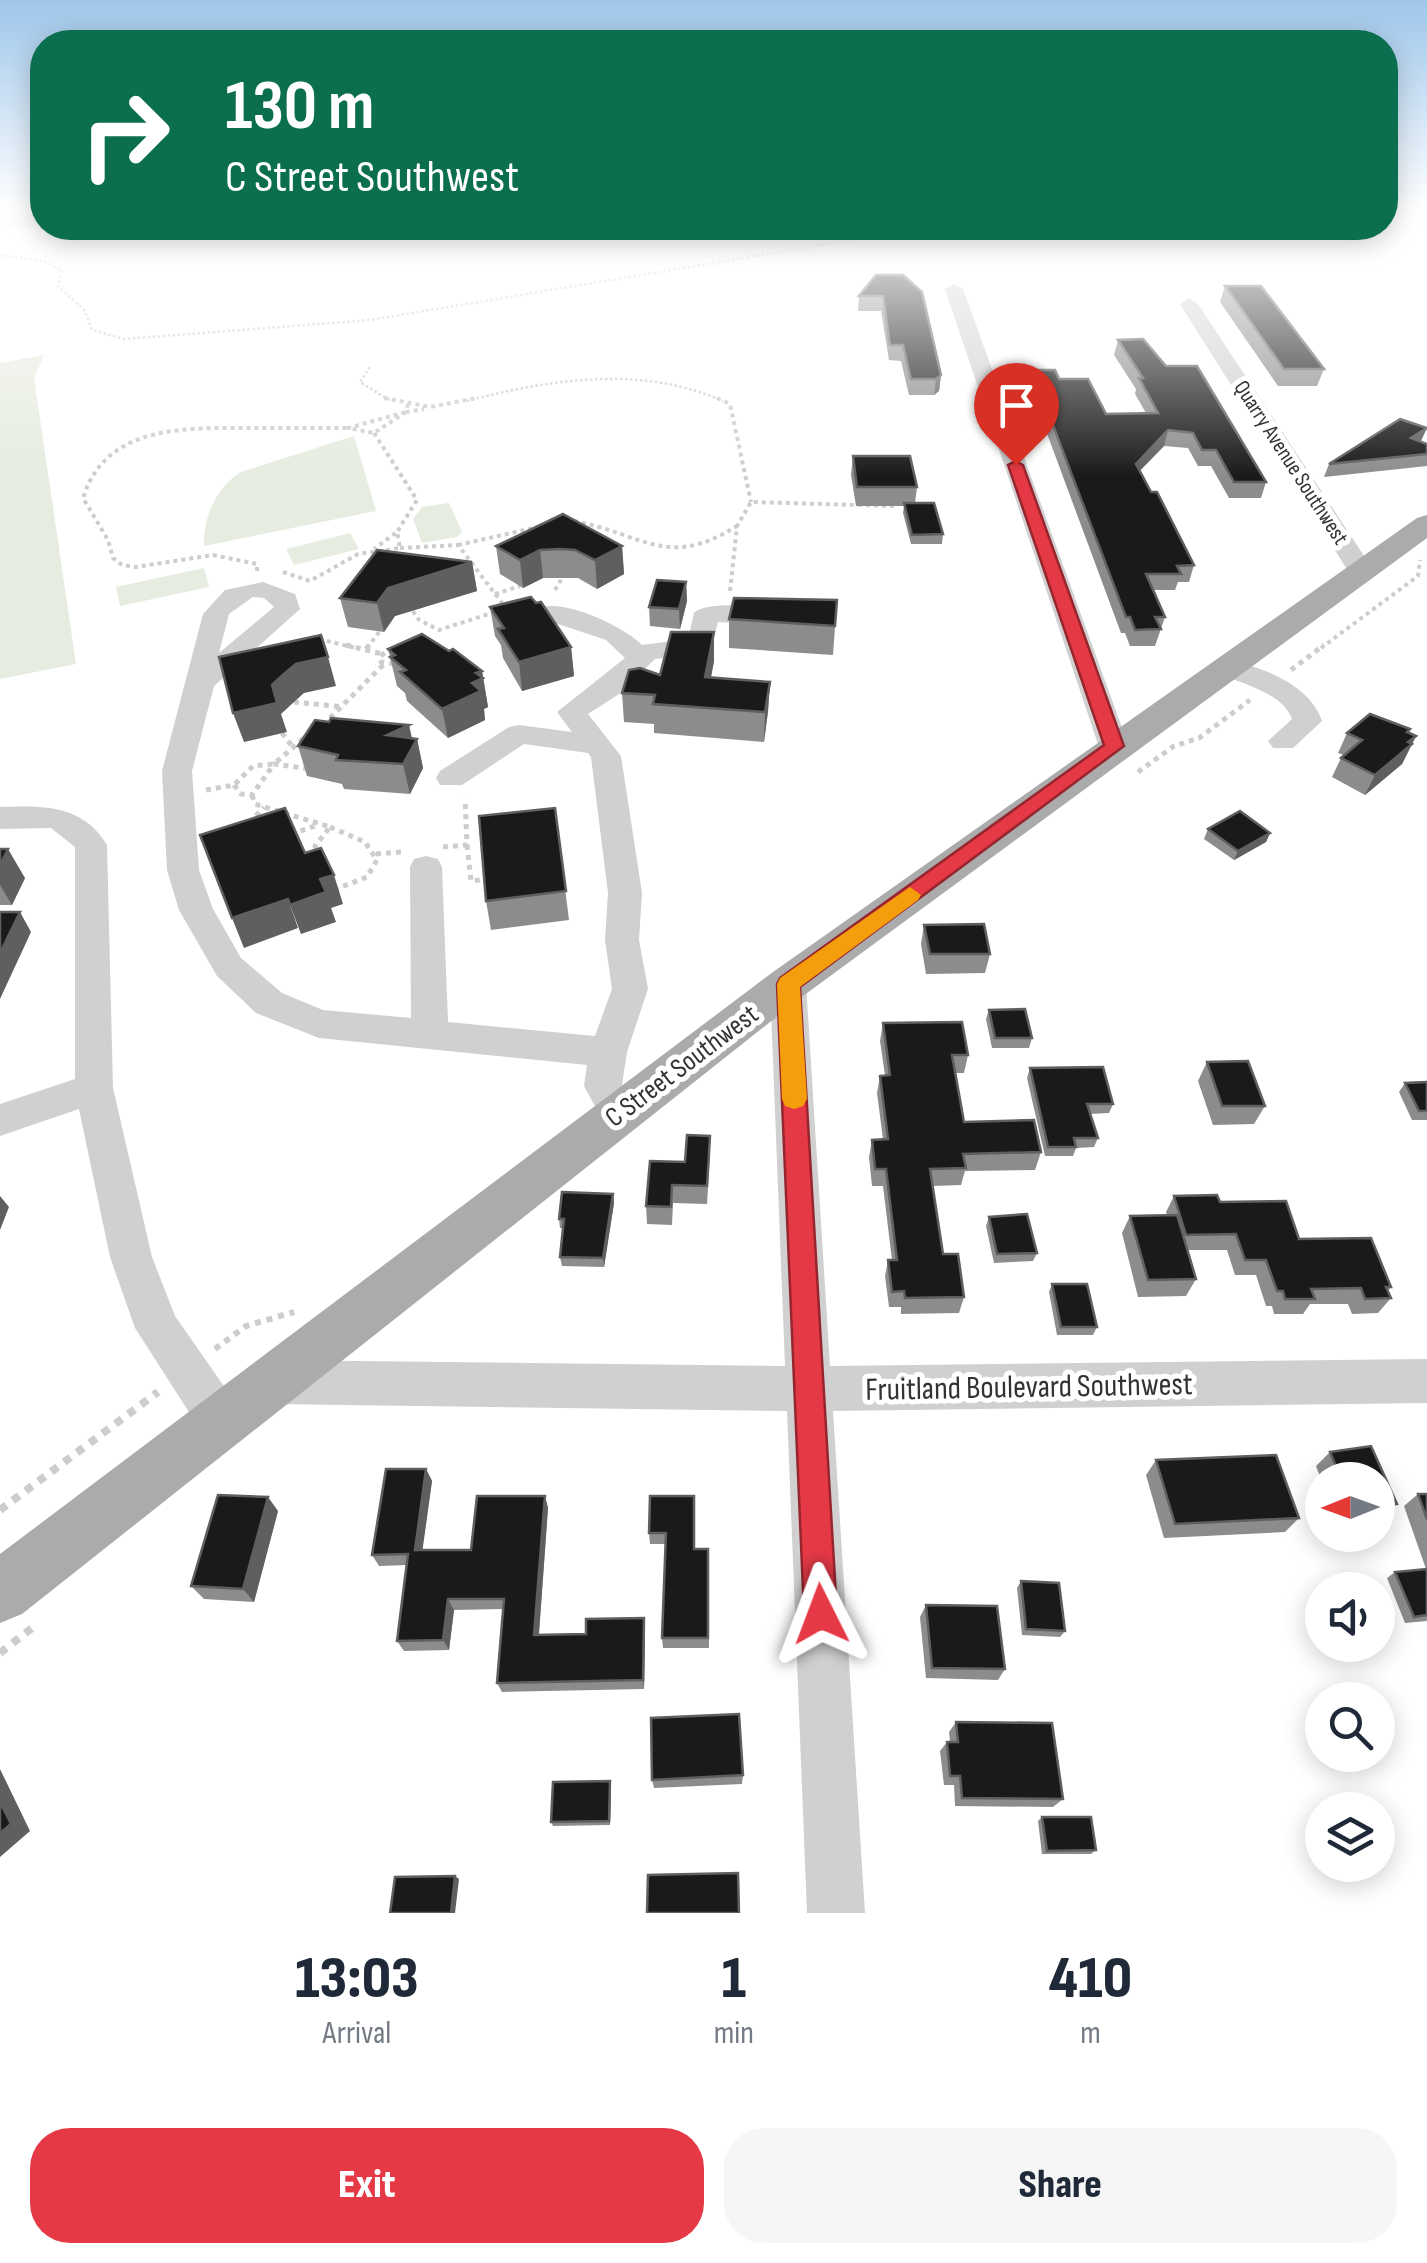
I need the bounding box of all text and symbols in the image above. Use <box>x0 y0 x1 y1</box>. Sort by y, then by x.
text: 130 m <box>225 65 374 149</box>
icon: right <box>60 70 190 200</box>
text: C Street Southwest <box>225 150 519 205</box>
pin <box>974 363 1059 466</box>
street label: Quarry Avenue Southwest <box>1228 376 1354 550</box>
icon: arrive <box>989 378 1044 433</box>
street label: C Street Southwest <box>599 998 765 1134</box>
street label: Fruitland Boulevard Southwest <box>865 1365 1193 1410</box>
north arrow <box>1305 1462 1395 1552</box>
map controls <box>1305 1462 1395 1882</box>
position arrow <box>769 1562 873 1666</box>
button: sound <box>1305 1572 1395 1662</box>
button: search <box>1305 1682 1395 1772</box>
button: layers <box>1305 1792 1395 1882</box>
text: 13:03 <box>295 1943 419 2015</box>
text: 1 <box>721 1943 746 2015</box>
text: 410 <box>1049 1943 1132 2015</box>
text: Arrival <box>322 2014 391 2053</box>
text: min <box>714 2014 754 2053</box>
text: m <box>1080 2014 1101 2053</box>
button: Exit <box>30 2128 704 2243</box>
button: Share <box>724 2128 1397 2243</box>

